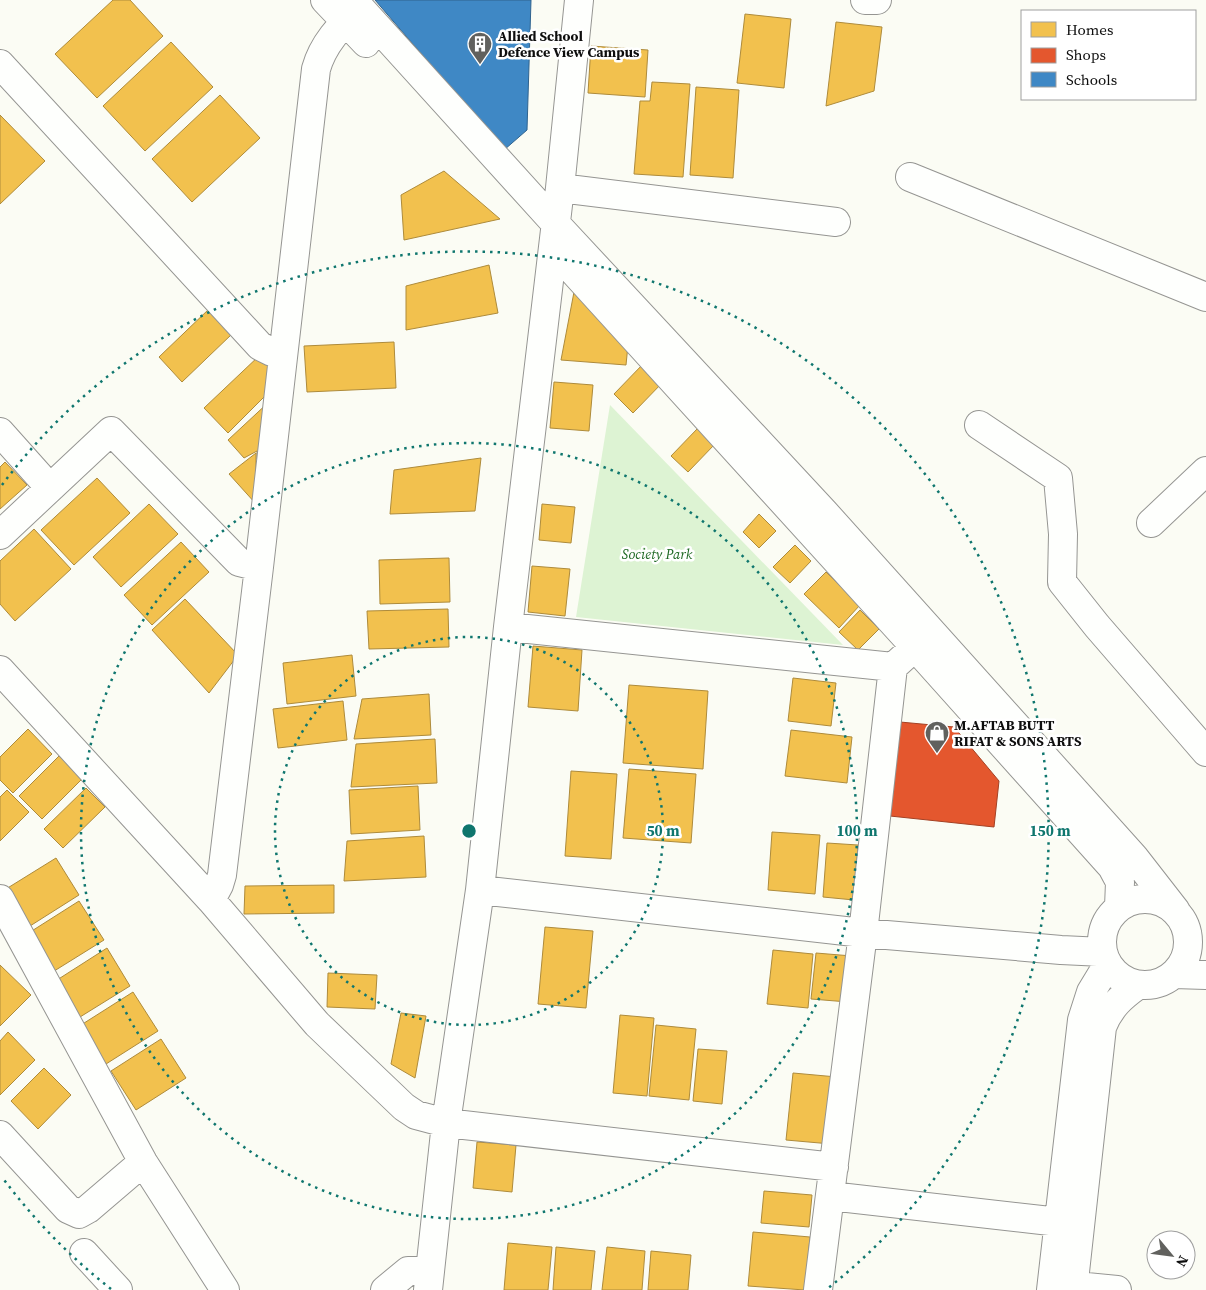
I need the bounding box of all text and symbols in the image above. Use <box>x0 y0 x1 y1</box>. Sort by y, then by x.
legend <box>1021 10 1196 100</box>
text: Homes <box>1066 19 1113 40</box>
place label: Allied School Defence View Campus <box>498 26 640 62</box>
building icon: Allied School Defence View Campus <box>467 31 493 65</box>
text: Shops <box>1066 44 1106 65</box>
text: Schools <box>1066 69 1117 90</box>
park label: Society Park <box>622 544 693 564</box>
place label: M.AFTAB BUTT RIFAT & SONS ARTS <box>954 715 1082 751</box>
shop icon: M.AFTAB BUTT RIFAT & SONS ARTS <box>924 720 950 754</box>
text: 50 m <box>646 820 680 841</box>
text: 100 m <box>836 820 878 841</box>
text: 150 m <box>1029 820 1071 841</box>
centre of rings <box>460 822 478 840</box>
north arrow <box>1146 1230 1196 1280</box>
text: N <box>1171 1252 1194 1271</box>

